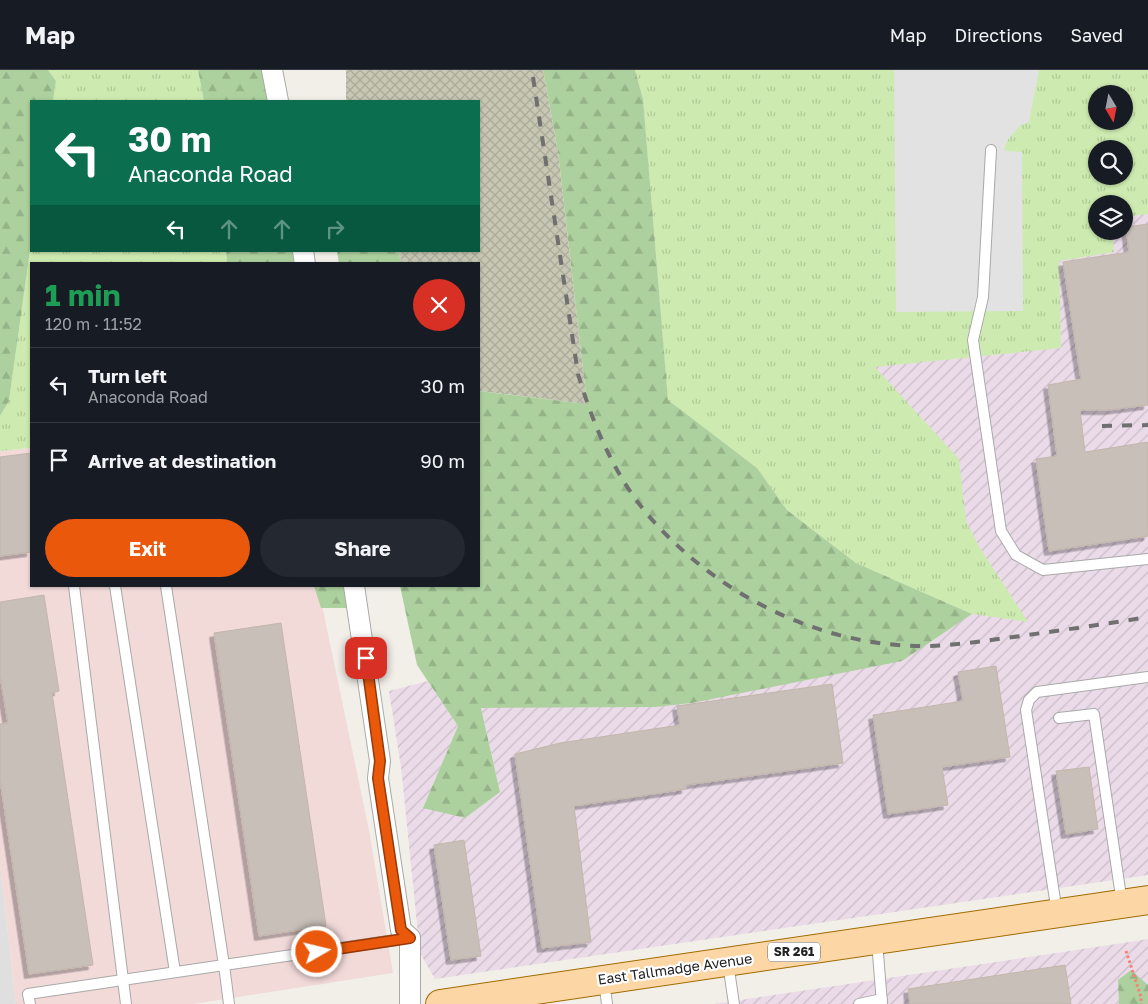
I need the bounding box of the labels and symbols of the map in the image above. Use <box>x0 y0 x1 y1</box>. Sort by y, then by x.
north arrow <box>1088 85 1132 130</box>
pin <box>345 637 387 679</box>
position arrow <box>290 925 342 977</box>
road number: SR 261 <box>768 942 820 962</box>
street label: East Tallmadge Avenue <box>597 949 753 988</box>

